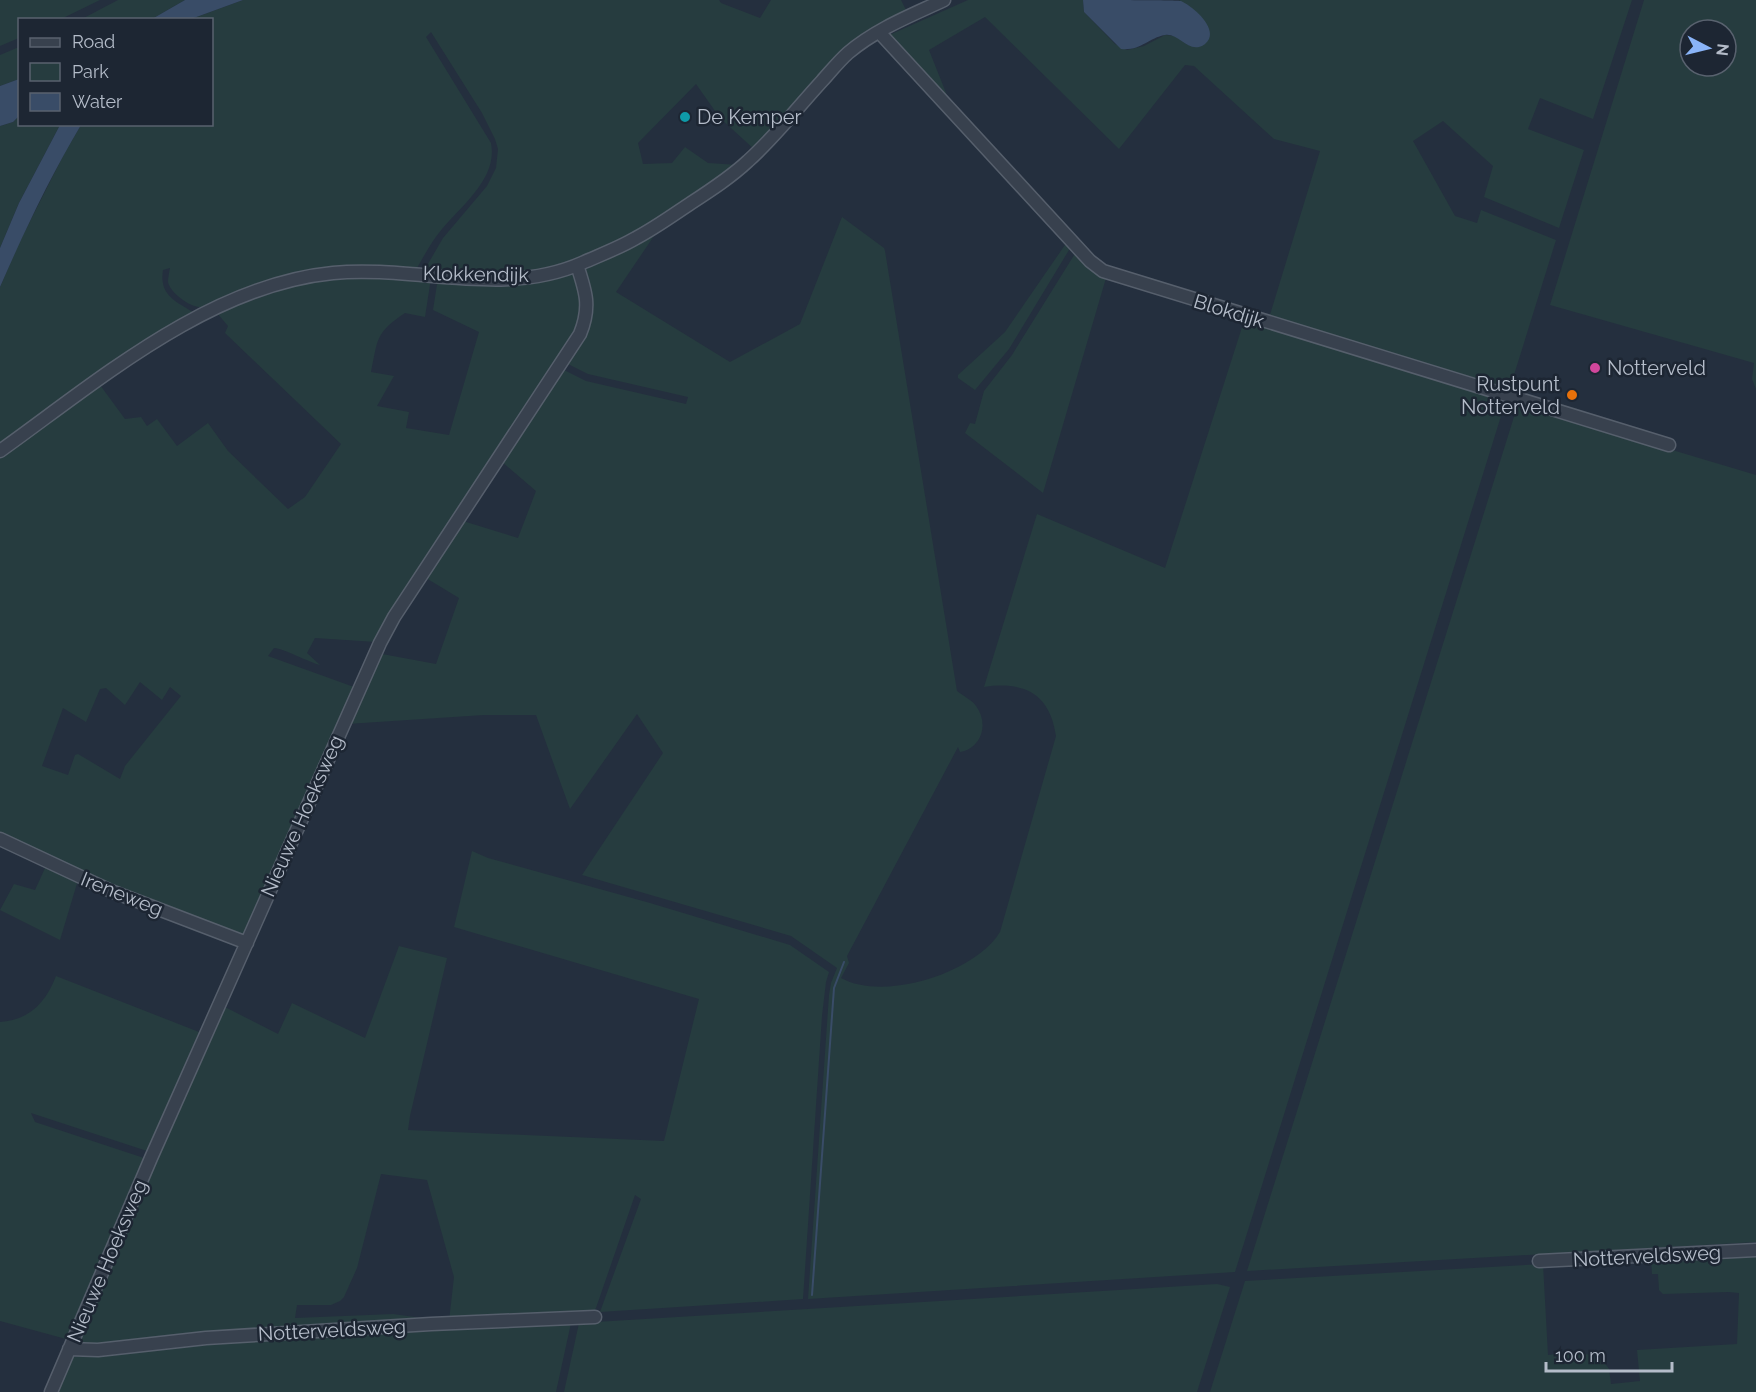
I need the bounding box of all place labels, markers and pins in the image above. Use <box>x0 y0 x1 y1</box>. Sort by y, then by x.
place label: De Kemper <box>697 105 802 129</box>
marker: De Kemper <box>678 110 692 124</box>
place label: Notterveld <box>1607 356 1706 380</box>
marker: Notterveld <box>1588 361 1602 375</box>
place label: Rustpunt Notterveld <box>1461 372 1560 419</box>
marker: Rustpunt Notterveld <box>1565 388 1579 402</box>

